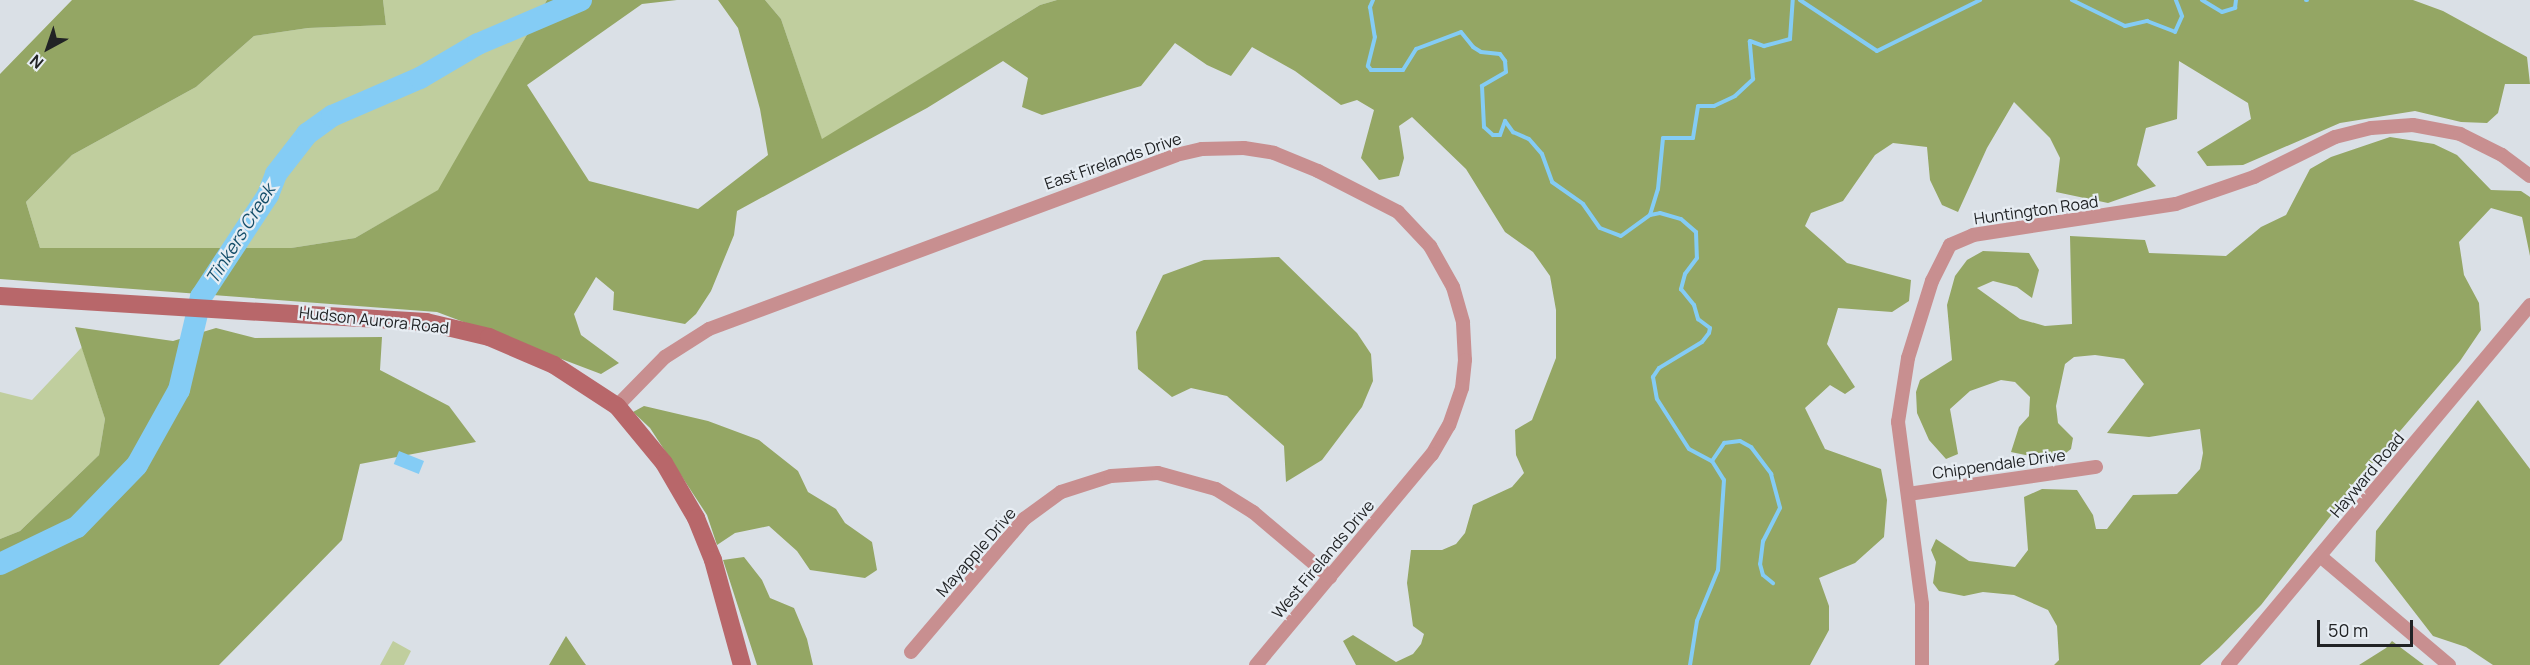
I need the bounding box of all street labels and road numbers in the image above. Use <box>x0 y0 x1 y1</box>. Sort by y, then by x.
street label: East Firelands Drive <box>1042 129 1184 193</box>
street label: Huntington Road <box>1973 192 2099 228</box>
street label: Hudson Aurora Road <box>298 303 450 337</box>
street label: Hayward Road <box>2326 429 2408 521</box>
street label: Chippendale Drive <box>1931 445 2067 483</box>
street label: West Firelands Drive <box>1268 496 1378 622</box>
street label: Mayapple Drive <box>932 504 1020 600</box>

